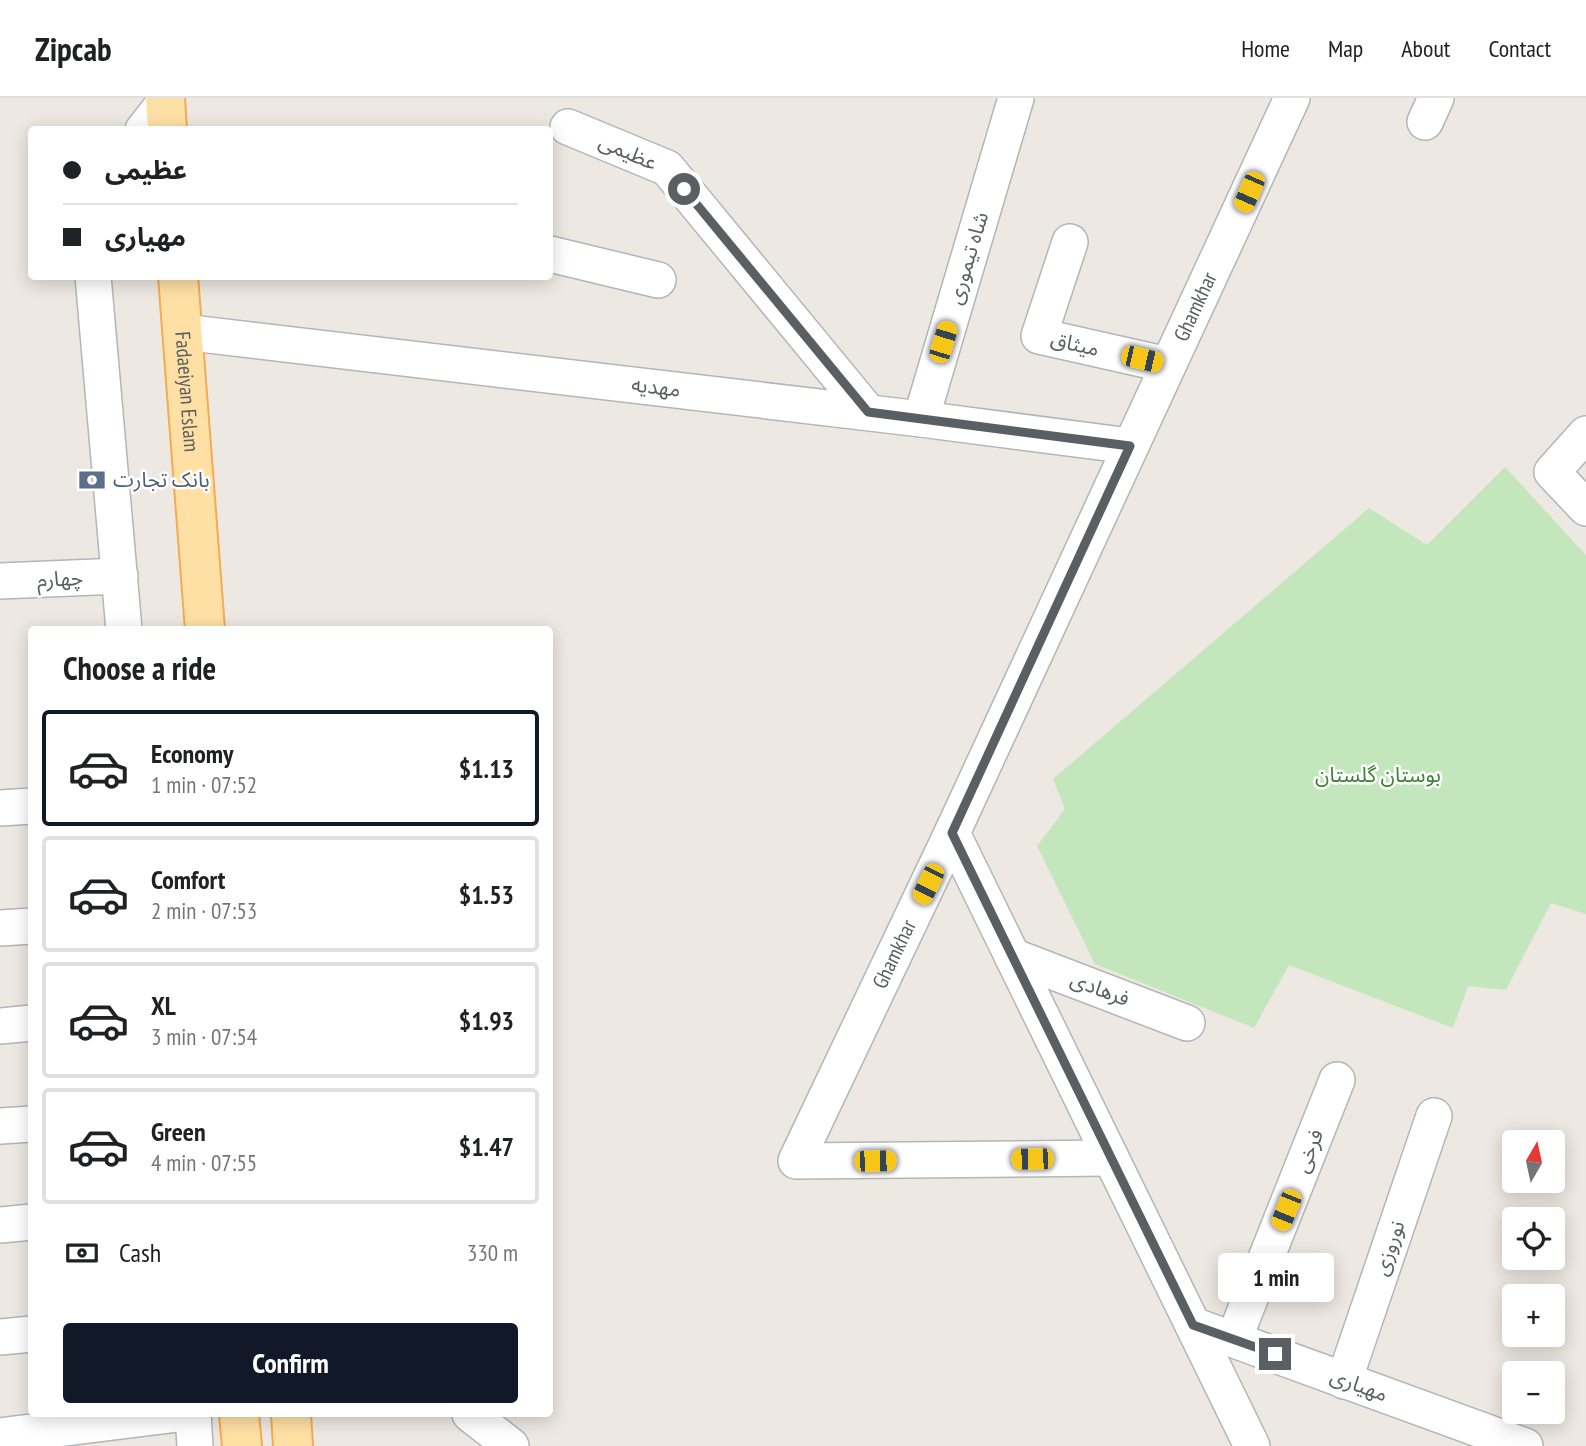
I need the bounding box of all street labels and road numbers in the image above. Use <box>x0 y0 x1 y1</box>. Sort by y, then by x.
street label: عظیمی <box>595 127 662 176</box>
street label: شاه تیموری <box>941 208 994 307</box>
street label: Ghamkhar <box>1167 267 1223 345</box>
street label: میثاق <box>1048 325 1102 362</box>
street label: Fadaeiyan Eslam <box>169 330 205 453</box>
street label: مهدیه <box>630 370 682 403</box>
street label: چهارم <box>36 564 84 596</box>
street label: Ghamkhar <box>866 915 922 993</box>
street label: فرهادی <box>1067 965 1133 1012</box>
street label: فرخی <box>1288 1125 1329 1177</box>
street label: نوروزی <box>1367 1217 1410 1279</box>
street label: مهیاری <box>1327 1362 1392 1407</box>

